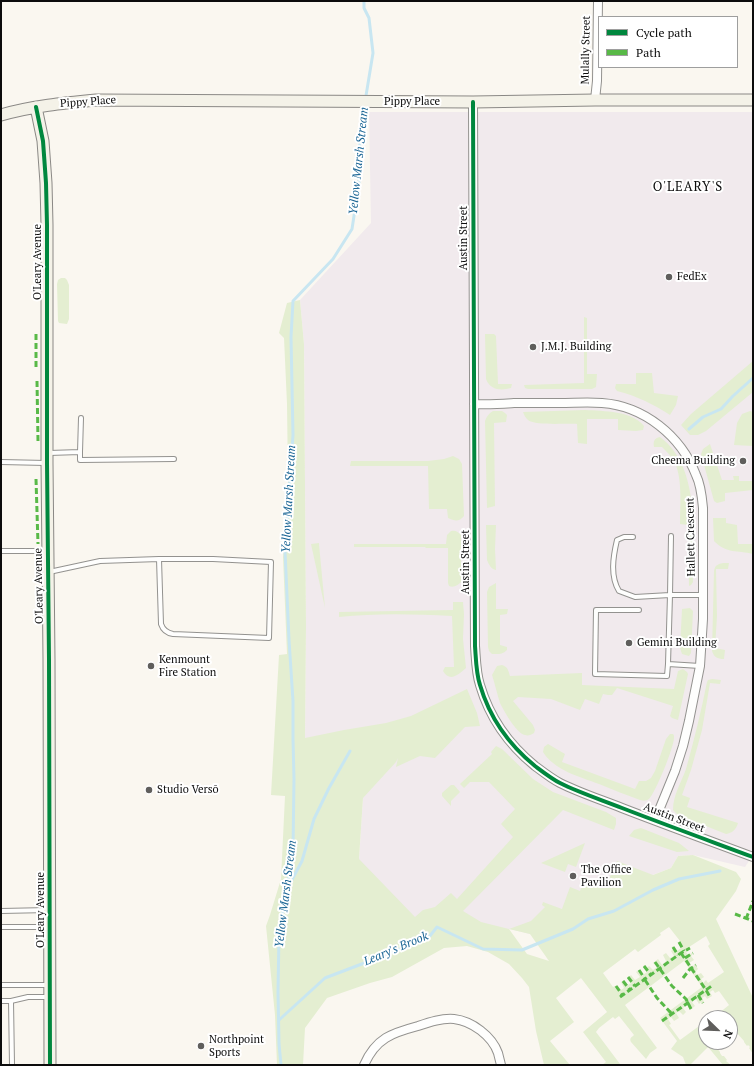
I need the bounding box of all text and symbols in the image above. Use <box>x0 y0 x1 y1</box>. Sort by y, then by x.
street label: Mulally Street <box>579 15 593 85</box>
legend <box>598 16 738 68</box>
text: Cycle path <box>636 25 692 40</box>
text: Path <box>636 45 661 60</box>
street label: Pippy Place <box>59 93 117 111</box>
street label: Pippy Place <box>384 95 440 109</box>
water label: Yellow Marsh Stream <box>346 106 372 216</box>
district label: O'LEARY'S <box>653 179 723 195</box>
street label: Austin Street <box>457 206 471 270</box>
street label: O'Leary Avenue <box>31 224 45 300</box>
place label: FedEx <box>677 270 707 284</box>
marker: FedEx <box>664 272 674 282</box>
place label: J.M.J. Building <box>541 340 611 354</box>
marker: J.M.J. Building <box>528 342 538 352</box>
water label: Yellow Marsh Stream <box>279 445 299 553</box>
place label: Cheema Building <box>651 454 735 468</box>
marker: Cheema Building <box>738 456 748 466</box>
street label: Hallett Crescent <box>684 497 698 577</box>
street label: Austin Street <box>459 530 473 594</box>
street label: O'Leary Avenue <box>32 548 46 624</box>
place label: Gemini Building <box>637 636 717 650</box>
marker: Gemini Building <box>624 638 634 648</box>
place label: Kenmount Fire Station <box>159 653 216 679</box>
marker: Kenmount Fire Station <box>146 661 156 671</box>
place label: Studio Versō <box>157 783 219 797</box>
marker: Studio Versō <box>144 785 154 795</box>
street label: Austin Street <box>642 800 706 836</box>
water label: Yellow Marsh Stream <box>272 839 300 949</box>
place label: The Office Pavilion <box>581 863 631 889</box>
marker: The Office Pavilion <box>568 871 578 881</box>
street label: O'Leary Avenue <box>34 872 48 948</box>
water label: Leary's Brook <box>361 929 431 969</box>
north arrow <box>698 1010 738 1050</box>
text: N <box>720 1028 736 1041</box>
place label: Northpoint Sports <box>209 1033 264 1059</box>
marker: Northpoint Sports <box>196 1041 206 1051</box>

